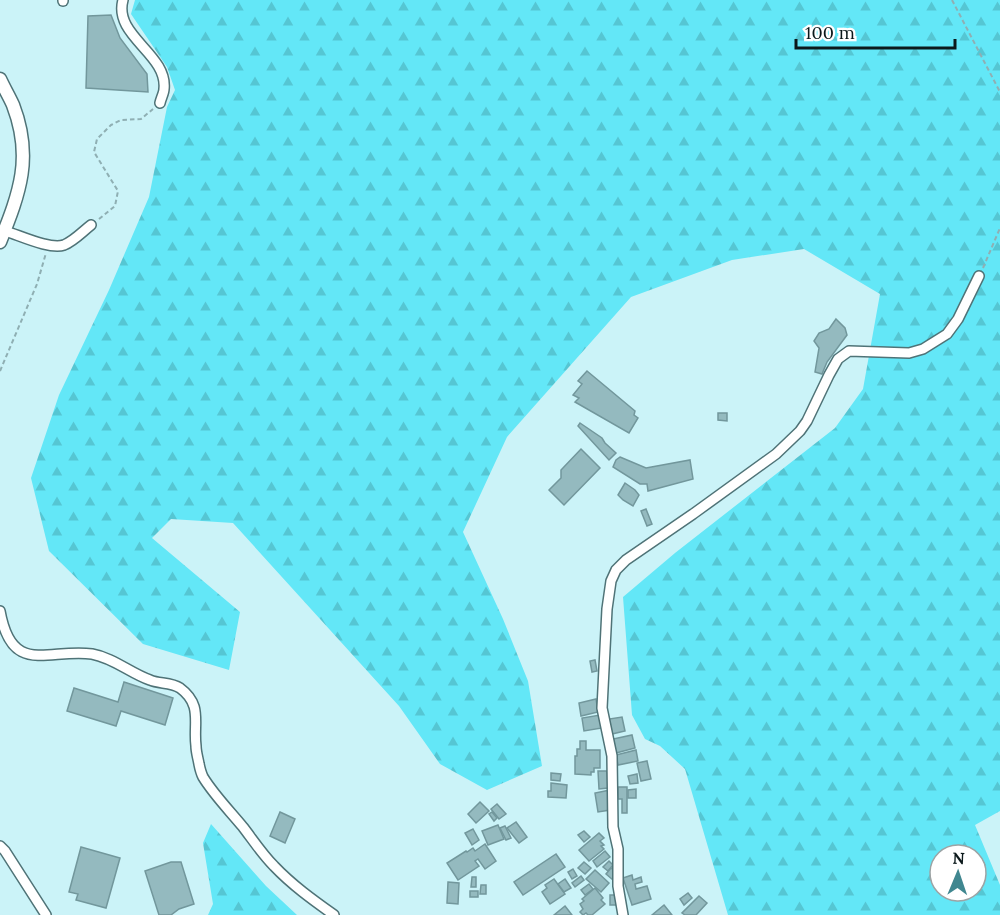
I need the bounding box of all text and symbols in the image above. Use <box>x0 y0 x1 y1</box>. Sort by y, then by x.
scale bar <box>796 12 955 50</box>
text: 100 m <box>805 21 855 44</box>
north arrow <box>928 843 988 903</box>
text: N <box>952 848 965 868</box>

